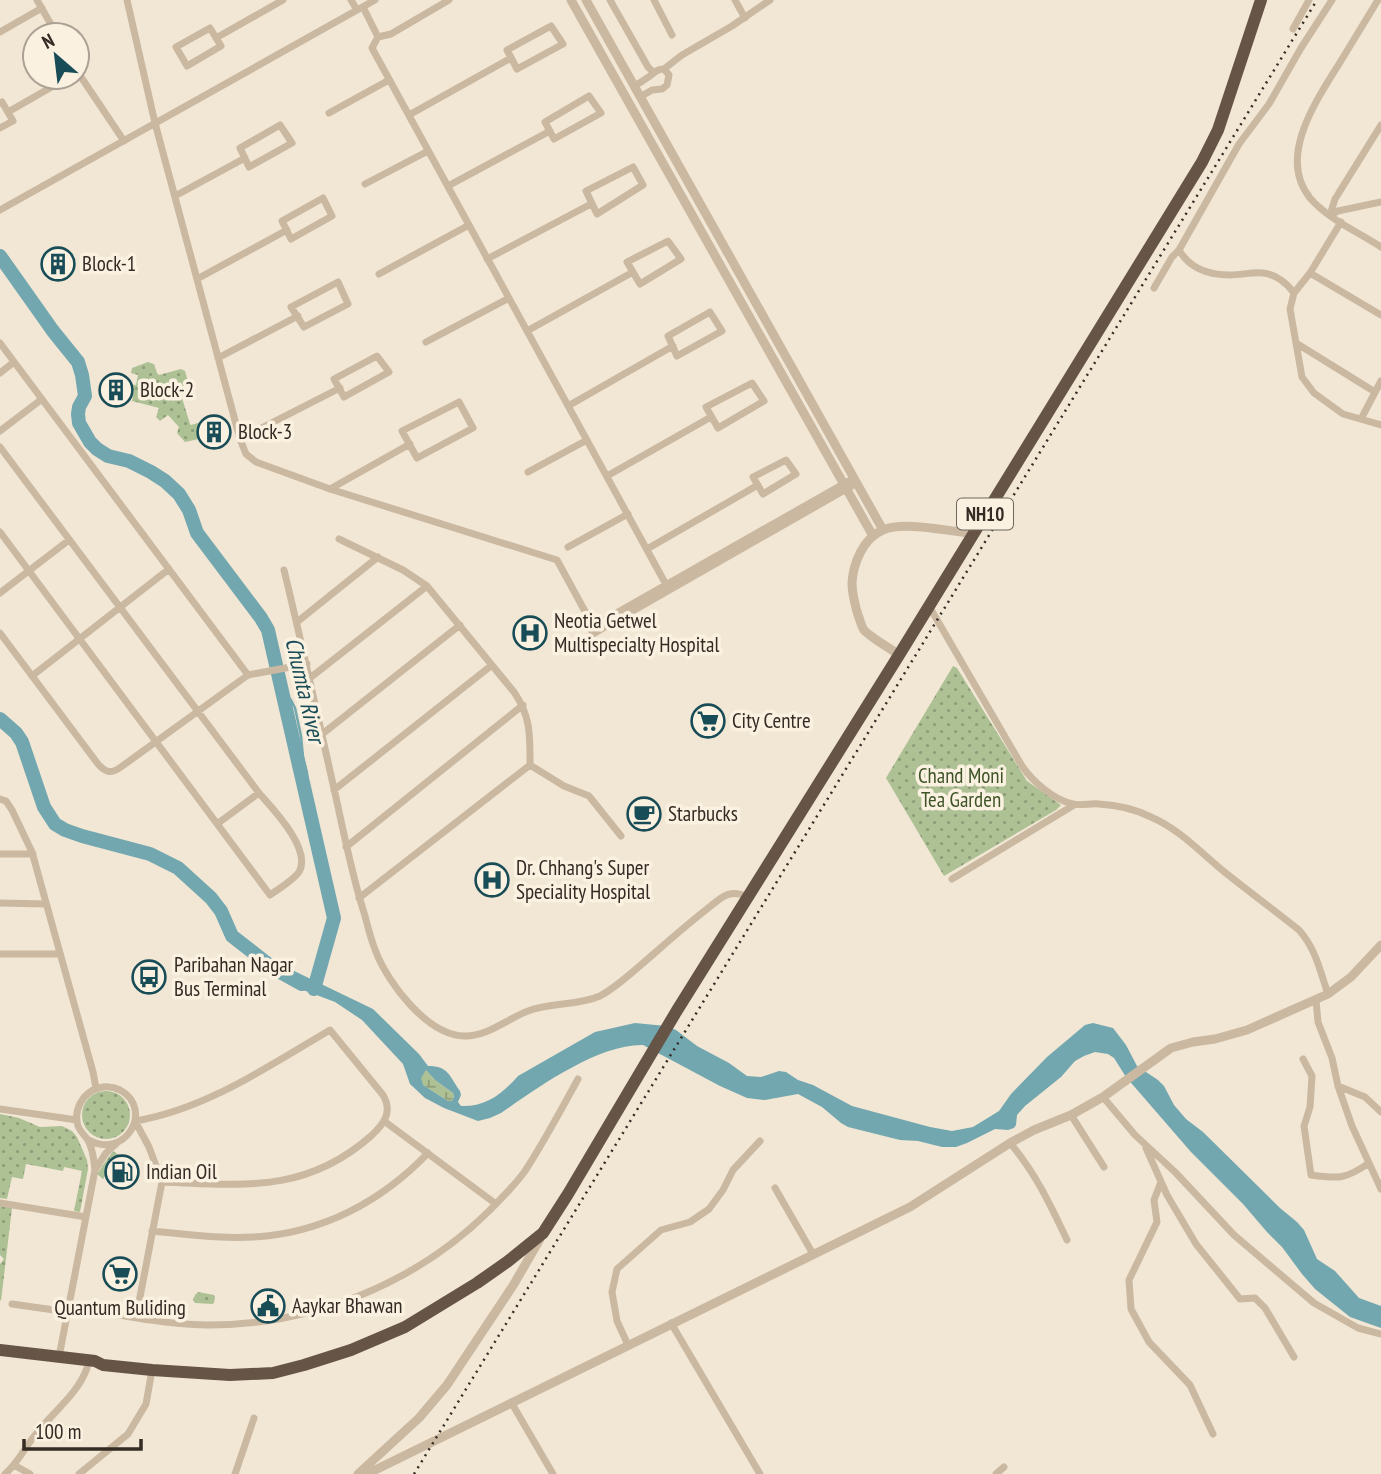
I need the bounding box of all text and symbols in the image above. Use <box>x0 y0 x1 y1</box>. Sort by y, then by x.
north arrow <box>21 21 91 91</box>
text: N <box>38 28 58 54</box>
building icon: Block-1 <box>39 245 77 283</box>
place label: Block-1 <box>82 250 136 277</box>
building icon: Block-2 <box>97 371 135 409</box>
place label: Block-2 <box>140 376 194 403</box>
building icon: Block-3 <box>195 413 233 451</box>
place label: Block-3 <box>238 418 292 445</box>
road number: NH10 <box>957 499 1013 530</box>
place label: Neotia Getwel Multispecialty Hospital <box>554 607 719 658</box>
hospital icon: Neotia Getwel Multispecialty Hospital <box>511 614 549 652</box>
water label: Chumta River <box>279 635 332 749</box>
supermarket icon: City Centre <box>689 702 727 740</box>
place label: City Centre <box>732 707 811 734</box>
park label: Chand Moni Tea Garden <box>918 762 1004 813</box>
cafe icon: Starbucks <box>625 795 663 833</box>
place label: Starbucks <box>668 800 738 827</box>
place label: Dr. Chhang's Super Speciality Hospital <box>516 854 650 905</box>
hospital icon: Dr. Chhang's Super Speciality Hospital <box>473 861 511 899</box>
place label: Paribahan Nagar Bus Terminal <box>174 951 294 1002</box>
bus stop icon: Paribahan Nagar Bus Terminal <box>130 958 168 996</box>
fuel station icon: Indian Oil <box>103 1153 141 1191</box>
place label: Indian Oil <box>146 1158 217 1185</box>
supermarket icon: Quantum Buliding <box>101 1255 139 1293</box>
public building icon: Aaykar Bhawan <box>249 1287 287 1325</box>
place label: Aaykar Bhawan <box>292 1292 403 1319</box>
place label: Quantum Buliding <box>54 1294 186 1321</box>
scale bar <box>24 1408 142 1452</box>
text: 100 m <box>35 1418 81 1445</box>

